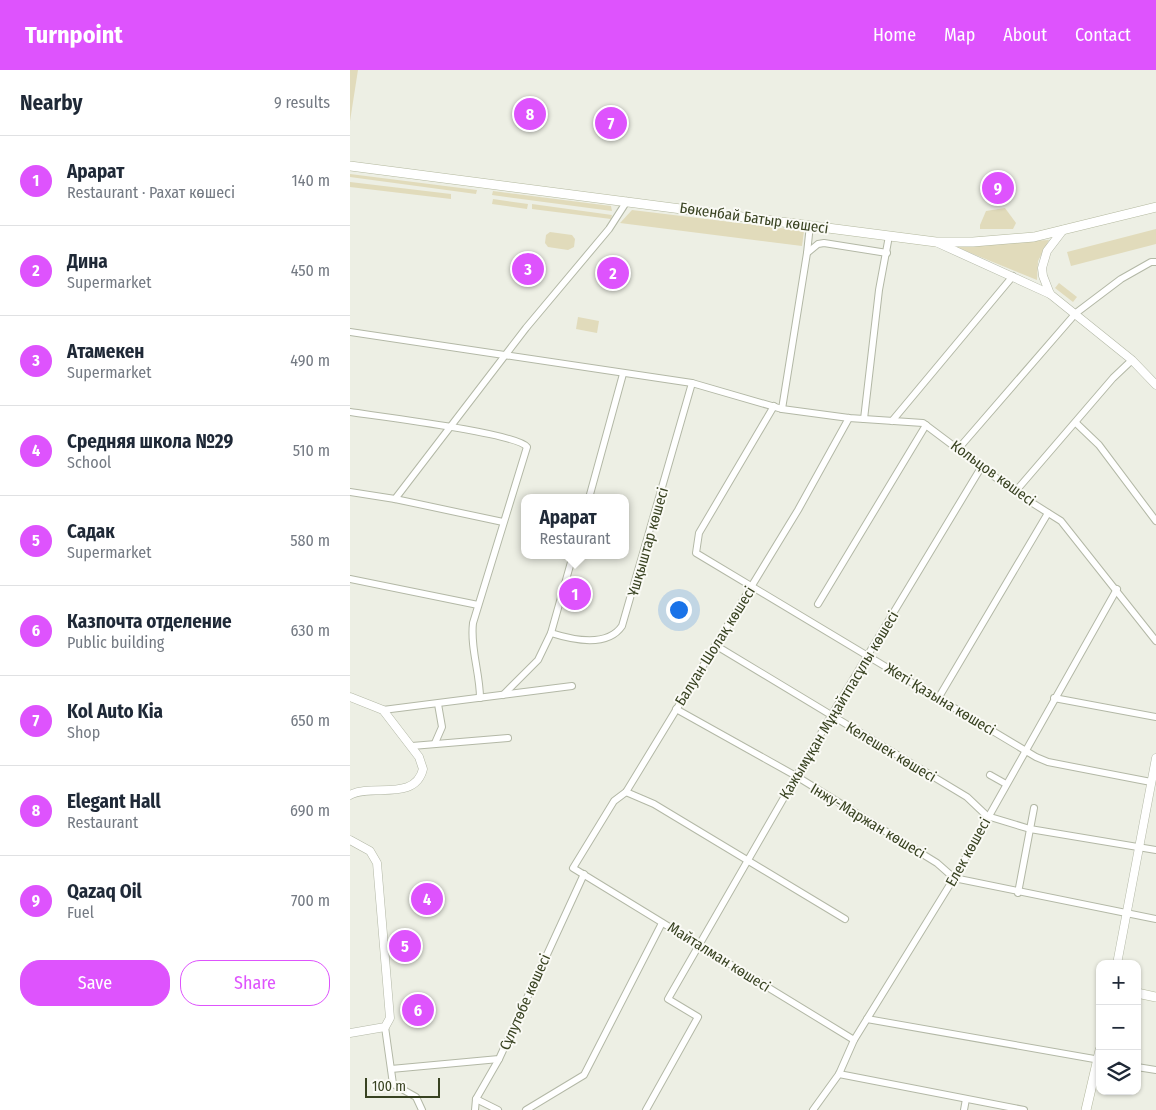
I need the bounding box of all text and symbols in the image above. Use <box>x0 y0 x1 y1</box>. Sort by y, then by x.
text: Turnpoint <box>25 21 123 49</box>
text: Home <box>873 24 916 46</box>
text: Map <box>944 24 975 46</box>
text: About <box>1003 24 1047 46</box>
text: Contact <box>1075 24 1131 46</box>
text: Nearby <box>20 90 82 116</box>
text: 9 results <box>274 93 330 112</box>
pin: 8 <box>514 95 546 133</box>
pin: 7 <box>595 104 627 142</box>
text: Арарат <box>67 160 124 183</box>
pin: 9 <box>982 169 1014 207</box>
text: 1 <box>33 171 39 190</box>
text: 140 m <box>292 171 330 190</box>
text: Restaurant · Рахат көшесі <box>67 183 235 202</box>
street label: Бөкенбай Батыр көшесі <box>678 199 830 237</box>
text: Дина <box>67 250 108 273</box>
pin: 3 <box>512 250 544 288</box>
pin: 2 <box>597 254 629 292</box>
text: 2 <box>32 261 40 280</box>
text: 450 m <box>291 261 330 280</box>
text: Supermarket <box>67 273 151 292</box>
text: Атамекен <box>67 340 144 363</box>
text: 3 <box>32 351 40 370</box>
text: 490 m <box>290 351 330 370</box>
text: Supermarket <box>67 363 151 382</box>
text: Средняя школа №29 <box>67 430 233 453</box>
street label: Кольцов көшесі <box>947 436 1039 510</box>
text: 4 <box>32 441 40 460</box>
text: 510 m <box>293 441 330 460</box>
text: School <box>67 453 111 472</box>
street label: Ұшқыштар көшесі <box>624 485 672 599</box>
popup <box>521 494 629 559</box>
text: Арарат <box>539 506 597 529</box>
text: Садак <box>67 520 115 543</box>
text: Restaurant <box>539 529 611 548</box>
text: 5 <box>32 531 40 550</box>
text: 580 m <box>290 531 330 550</box>
text: Supermarket <box>67 543 151 562</box>
pin: 1 <box>559 575 591 613</box>
street label: Балуан Шолақ көшесі <box>671 583 759 709</box>
your location <box>666 597 692 623</box>
street label: Қажымұқан Мұңайтпасұлы көшесі <box>776 608 902 802</box>
text: Казпочта отделение <box>67 610 232 633</box>
text: 6 <box>32 621 40 640</box>
text: 630 m <box>291 621 330 640</box>
text: Public building <box>67 633 164 652</box>
street label: Жеті Қазына көшесі <box>882 659 998 739</box>
text: Kol Auto Kia <box>67 700 163 723</box>
text: 7 <box>33 711 39 730</box>
text: 650 m <box>290 711 330 730</box>
street label: Келешек көшесі <box>843 718 939 786</box>
text: Shop <box>67 723 100 742</box>
street label: Інжу-Маржан көшесі <box>807 780 929 862</box>
text: Elegant Hall <box>67 790 161 813</box>
text: 8 <box>32 801 40 820</box>
text: 690 m <box>290 801 330 820</box>
text: Restaurant <box>67 813 138 832</box>
street label: Елек көшесі <box>942 814 994 890</box>
text: Qazaq Oil <box>67 880 142 903</box>
pin: 4 <box>411 880 443 918</box>
text: 9 <box>32 891 40 910</box>
text: 700 m <box>291 891 330 910</box>
text: Fuel <box>67 903 94 922</box>
street label: Майталман көшесі <box>664 918 774 996</box>
pin: 5 <box>389 927 421 965</box>
street label: Сұлутөбе көшесі <box>496 951 554 1053</box>
button: Save <box>20 960 170 1006</box>
button: Share <box>180 960 330 1006</box>
map controls <box>1096 960 1141 1095</box>
button: + <box>1096 960 1141 1005</box>
pin: 6 <box>402 991 434 1029</box>
button: − <box>1096 1005 1141 1050</box>
button: layers <box>1096 1050 1141 1095</box>
scale bar <box>365 1075 440 1098</box>
text: 100 m <box>372 1078 406 1095</box>

